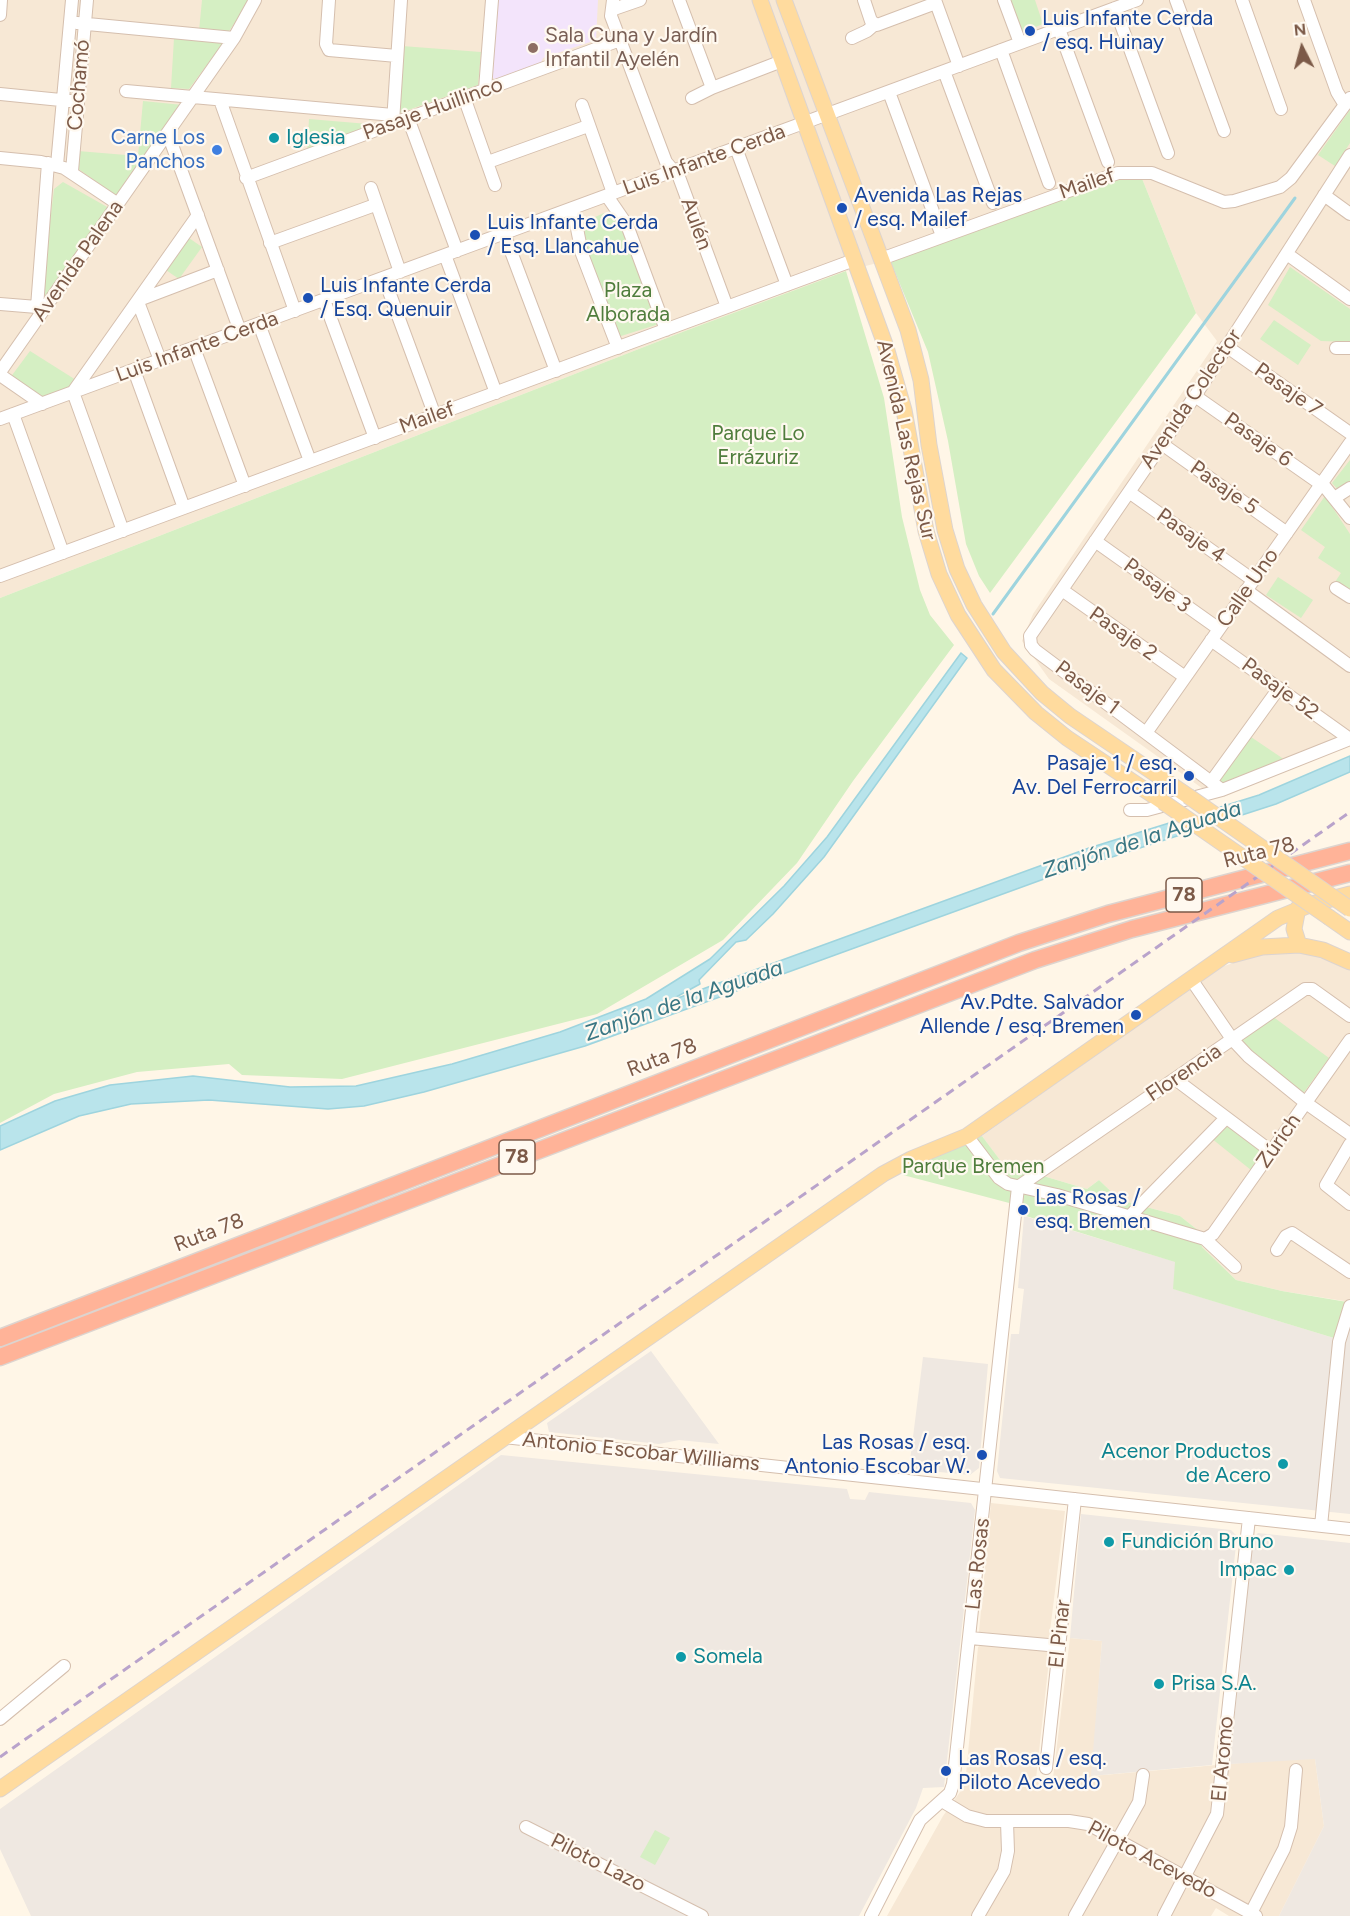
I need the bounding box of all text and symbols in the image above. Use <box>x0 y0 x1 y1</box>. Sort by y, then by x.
place label: Luis Infante Cerda / esq. Huinay <box>1042 6 1213 56</box>
north arrow <box>1272 18 1332 78</box>
text: N <box>1293 20 1307 40</box>
place label: Sala Cuna y Jardín Infantil Ayelén <box>545 23 717 73</box>
marker: Luis Infante Cerda / esq. Huinay <box>1023 24 1037 38</box>
street label: Cochamó <box>62 38 96 132</box>
marker: Sala Cuna y Jardín Infantil Ayelén <box>526 41 540 55</box>
street label: Pasaje Huillinco <box>360 72 506 146</box>
street label: Luis Infante Cerda <box>619 119 789 201</box>
place label: Carne Los Panchos <box>111 125 205 175</box>
place label: Iglesia <box>286 125 345 151</box>
marker: Iglesia <box>267 131 281 145</box>
marker: Carne Los Panchos <box>210 143 224 157</box>
street label: Mailef <box>1056 163 1118 205</box>
place label: Avenida Las Rejas / esq. Mailef <box>854 183 1022 233</box>
street label: Aulén <box>675 194 717 254</box>
street label: Avenida Palena <box>27 196 129 326</box>
marker: Avenida Las Rejas / esq. Mailef <box>835 201 849 215</box>
place label: Luis Infante Cerda / Esq. Llancahue <box>487 210 658 260</box>
marker: Luis Infante Cerda / Esq. Llancahue <box>468 228 482 242</box>
place label: Luis Infante Cerda / Esq. Quenuir <box>320 273 491 323</box>
park label: Plaza Alborada <box>586 278 670 328</box>
marker: Luis Infante Cerda / Esq. Quenuir <box>301 291 315 305</box>
street label: Luis Infante Cerda <box>112 306 282 388</box>
street label: Avenida Colector <box>1135 324 1247 474</box>
street label: Avenida Las Rejas Sur <box>871 337 941 543</box>
street label: Pasaje 7 <box>1249 358 1327 422</box>
street label: Mailef <box>396 396 458 440</box>
street label: Pasaje 6 <box>1219 407 1297 473</box>
park label: Parque Lo Errázuriz <box>711 421 805 471</box>
street label: Pasaje 5 <box>1185 455 1263 521</box>
street label: Pasaje 4 <box>1152 503 1230 569</box>
street label: Calle Uno <box>1212 544 1284 632</box>
street label: Pasaje 3 <box>1118 553 1196 619</box>
street label: Pasaje 2 <box>1084 602 1162 666</box>
street label: Pasaje 52 <box>1236 653 1324 725</box>
street label: Pasaje 1 <box>1050 656 1124 720</box>
place label: Pasaje 1 / esq. Av. Del Ferrocarril <box>1012 751 1177 801</box>
marker: Pasaje 1 / esq. Av. Del Ferrocarril <box>1182 769 1196 783</box>
water label: Zanjón de la Aguada <box>1039 795 1245 885</box>
street label: Ruta 78 <box>1221 832 1297 874</box>
road number: 78 <box>1166 878 1202 912</box>
water label: Zanjón de la Aguada <box>581 955 787 1047</box>
place label: Av.Pdte. Salvador Allende / esq. Bremen <box>920 990 1124 1040</box>
marker: Av.Pdte. Salvador Allende / esq. Bremen <box>1129 1008 1143 1022</box>
street label: Ruta 78 <box>623 1033 701 1083</box>
street label: Florencia <box>1142 1039 1226 1107</box>
street label: Zúrich <box>1251 1109 1307 1173</box>
road number: 78 <box>499 1140 535 1174</box>
park label: Parque Bremen <box>902 1154 1044 1180</box>
place label: Las Rosas / esq. Bremen <box>1035 1185 1150 1235</box>
marker: Las Rosas / esq. Bremen <box>1016 1203 1030 1217</box>
street label: Ruta 78 <box>170 1208 248 1258</box>
street label: Antonio Escobar Williams <box>521 1427 761 1477</box>
place label: Las Rosas / esq. Antonio Escobar W. <box>784 1430 970 1480</box>
place label: Acenor Productos de Acero <box>1101 1439 1271 1489</box>
marker: Las Rosas / esq. Antonio Escobar W. <box>975 1448 989 1462</box>
marker: Acenor Productos de Acero <box>1276 1457 1290 1471</box>
street label: Las Rosas <box>961 1517 995 1611</box>
place label: Fundición Bruno <box>1121 1529 1274 1555</box>
marker: Fundición Bruno <box>1102 1535 1116 1549</box>
place label: Impac <box>1219 1557 1277 1583</box>
marker: Impac <box>1282 1563 1296 1577</box>
street label: El Pinar <box>1044 1598 1076 1670</box>
place label: Somela <box>693 1644 763 1670</box>
marker: Somela <box>674 1650 688 1664</box>
place label: Prisa S.A. <box>1171 1671 1257 1697</box>
marker: Prisa S.A. <box>1152 1677 1166 1691</box>
street label: El Aromo <box>1207 1715 1239 1803</box>
place label: Las Rosas / esq. Piloto Acevedo <box>958 1746 1107 1796</box>
marker: Las Rosas / esq. Piloto Acevedo <box>939 1764 953 1778</box>
street label: Piloto Acevedo <box>1083 1815 1221 1905</box>
street label: Piloto Lazo <box>546 1828 650 1898</box>

